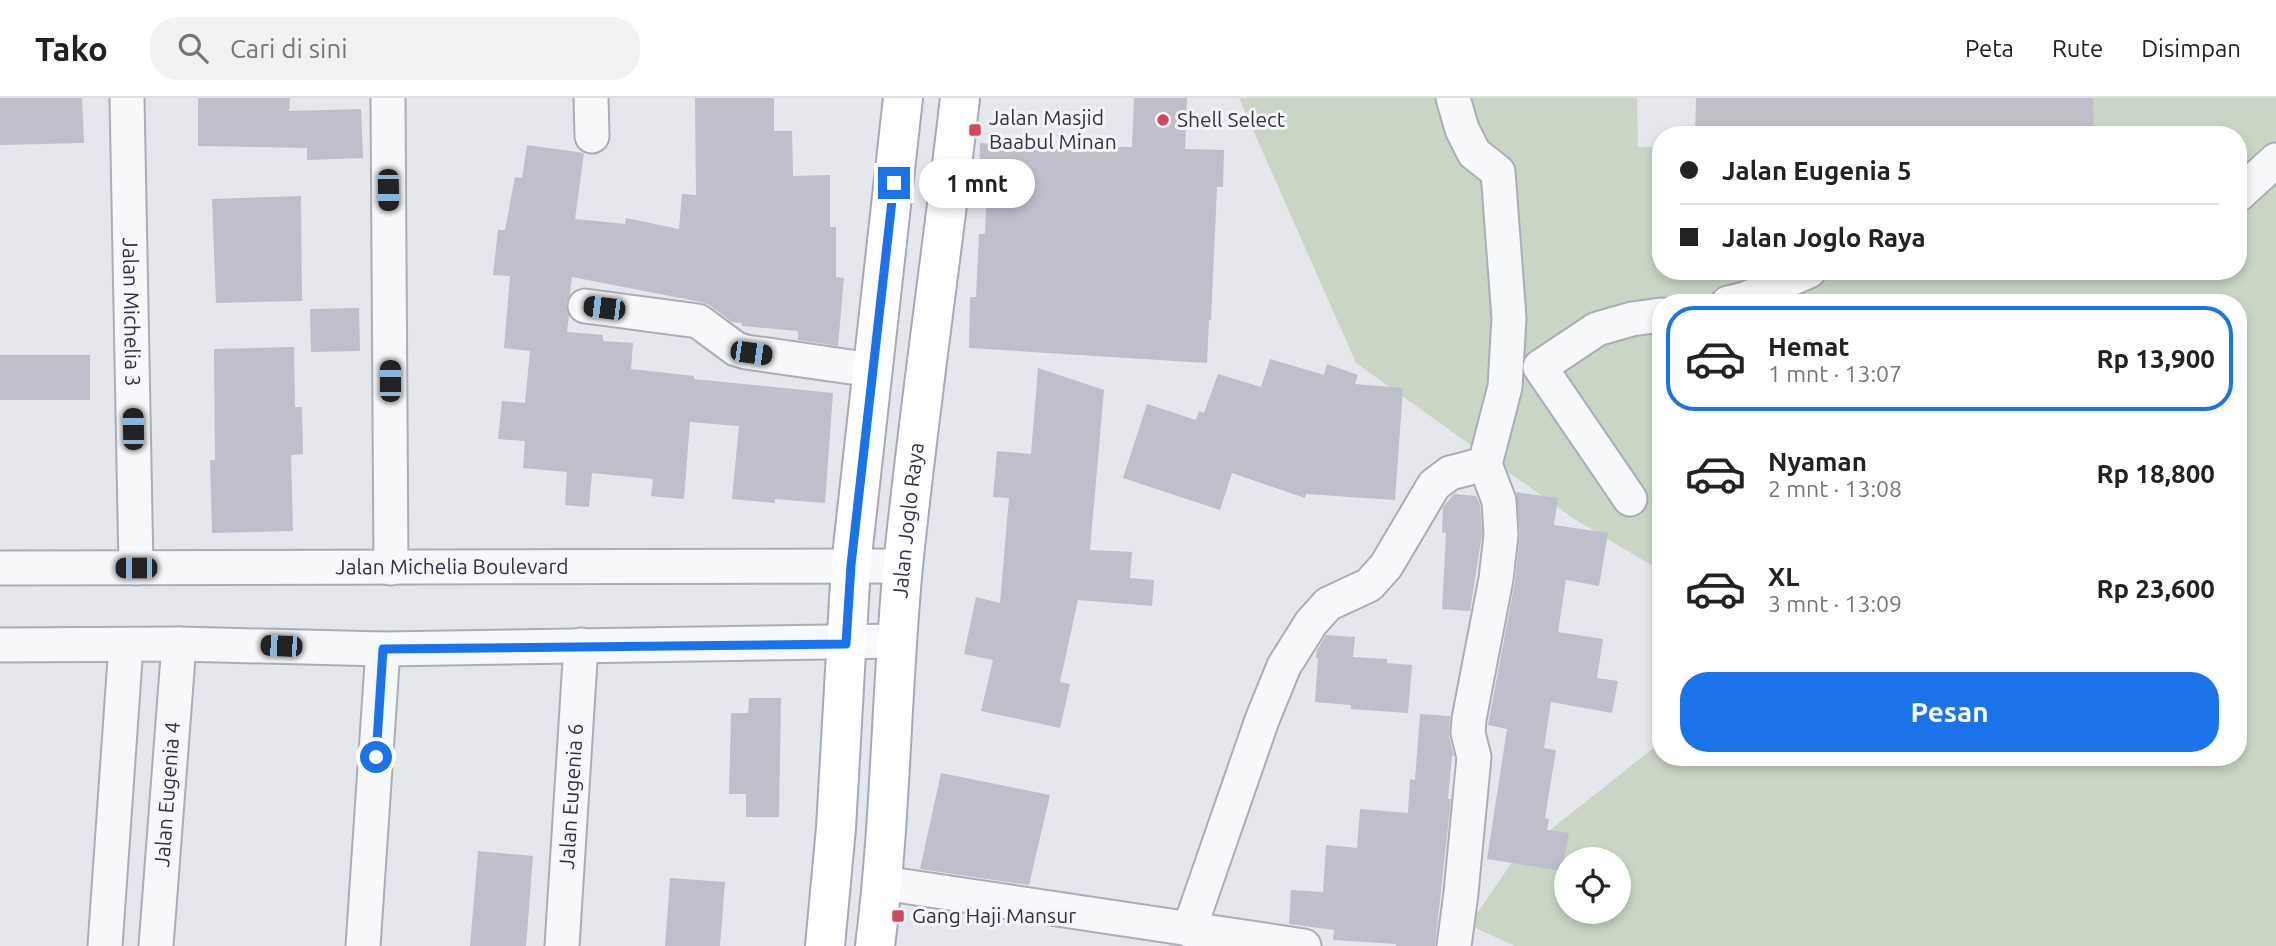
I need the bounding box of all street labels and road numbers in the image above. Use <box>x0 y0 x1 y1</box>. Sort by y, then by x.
street label: Jalan Michelia 3 <box>119 237 146 387</box>
street label: Jalan Joglo Raya <box>887 441 928 599</box>
street label: Jalan Michelia Boulevard <box>335 554 569 578</box>
street label: Jalan Eugenia 4 <box>149 721 184 868</box>
street label: Jalan Eugenia 6 <box>554 723 587 870</box>

